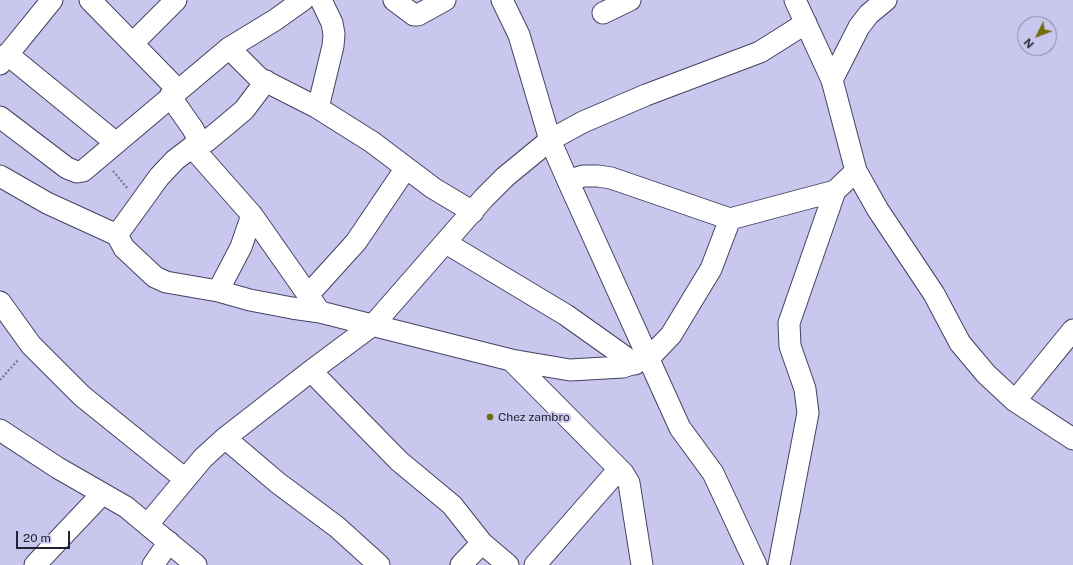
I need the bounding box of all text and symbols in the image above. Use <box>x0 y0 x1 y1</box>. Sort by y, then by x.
north arrow <box>1017 16 1057 56</box>
text: N <box>1021 36 1036 51</box>
place label: Chez zambro <box>498 410 570 424</box>
marker: Chez zambro <box>485 412 495 422</box>
scale bar <box>18 523 72 549</box>
text: 20 m <box>23 531 51 545</box>

